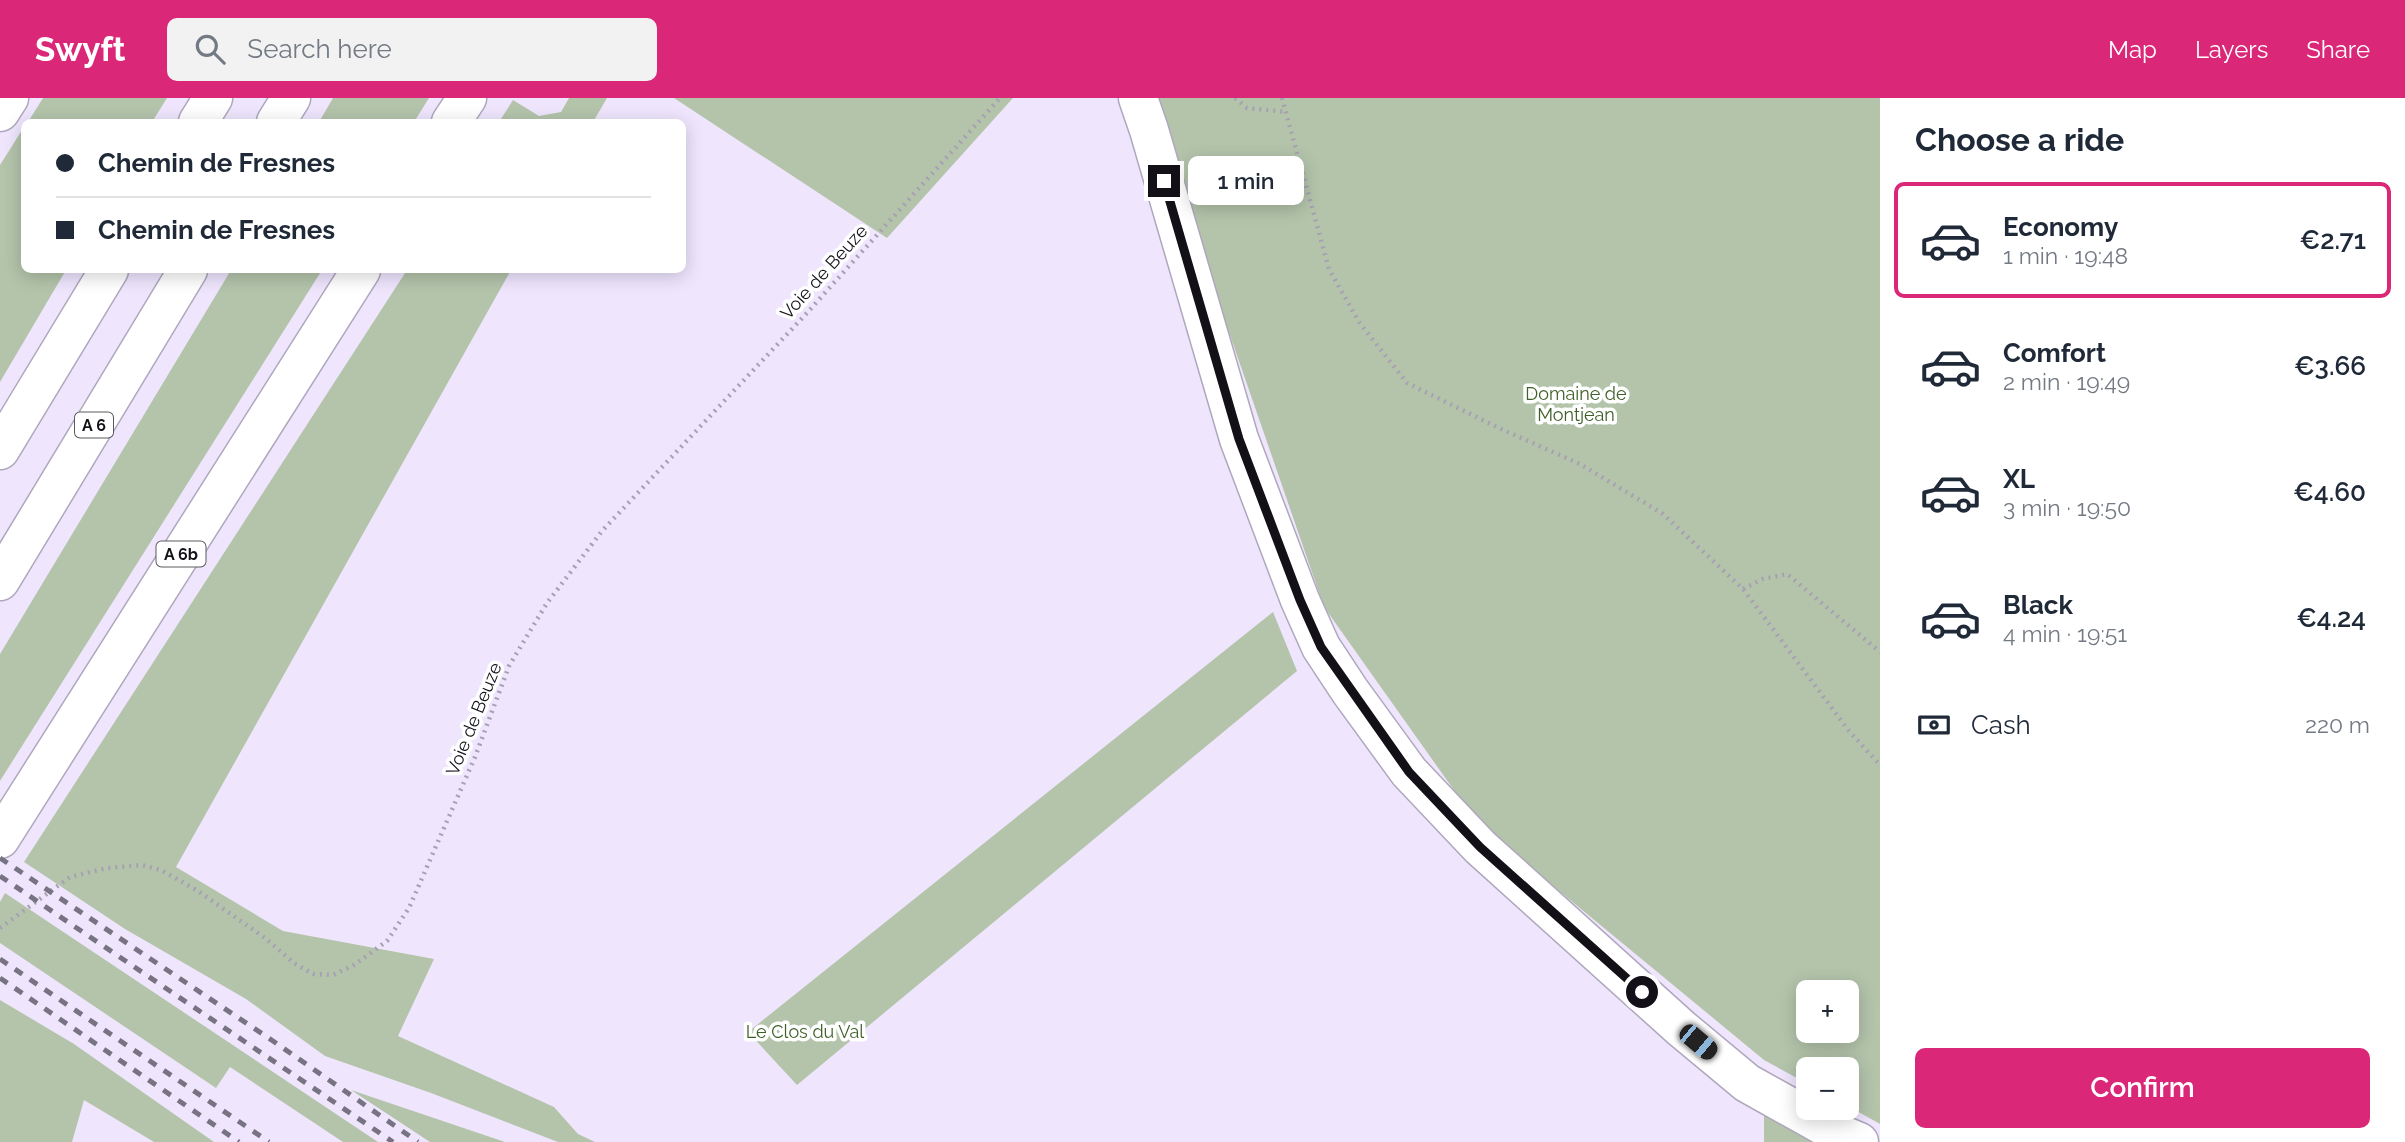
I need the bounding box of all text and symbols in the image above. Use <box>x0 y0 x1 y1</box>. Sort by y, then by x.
search box <box>167 18 657 81</box>
text: Swyft <box>35 30 125 69</box>
icon: search <box>191 30 229 68</box>
text: Search here <box>247 34 392 64</box>
text: Map <box>2108 35 2157 64</box>
text: Layers <box>2195 35 2268 64</box>
text: Share <box>2306 35 2370 64</box>
text: Choose a ride <box>1915 121 2124 158</box>
text: Chemin de Fresnes <box>98 148 335 178</box>
callout: 1 min <box>1188 156 1304 206</box>
route end <box>1148 165 1180 197</box>
text: 1 min <box>1217 167 1275 194</box>
icon: car <box>1919 209 1982 272</box>
text: Economy <box>2003 212 2118 242</box>
text: Chemin de Fresnes <box>98 215 335 245</box>
street label: Voie de Beuze <box>776 220 872 323</box>
text: €2.71 <box>2300 225 2366 255</box>
text: 1 min · 19:48 <box>2003 242 2128 269</box>
icon: car <box>1919 335 1982 398</box>
text: Comfort <box>2003 338 2106 368</box>
text: €3.66 <box>2294 351 2366 381</box>
text: 2 min · 19:49 <box>2003 368 2130 395</box>
park label: Domaine de Montjean <box>1525 383 1627 425</box>
road number: A 6 <box>75 412 113 438</box>
icon: car <box>1919 461 1982 524</box>
text: XL <box>2003 464 2035 494</box>
text: €4.60 <box>2293 477 2366 507</box>
text: 3 min · 19:50 <box>2003 494 2131 521</box>
road number: A 6b <box>156 542 206 566</box>
icon: car <box>1919 587 1982 650</box>
text: Black <box>2003 590 2073 620</box>
text: €4.24 <box>2296 603 2366 633</box>
text: 4 min · 19:51 <box>2003 620 2127 647</box>
street label: Voie de Beuze <box>441 659 506 778</box>
icon: cash <box>1915 706 1953 744</box>
text: Cash <box>1971 710 2031 740</box>
text: 220 m <box>2305 711 2370 738</box>
route start <box>1626 976 1658 1008</box>
map controls <box>1796 980 1859 1120</box>
button: + <box>1796 980 1859 1043</box>
car <box>1676 1020 1721 1064</box>
park label: Le Clos du Val <box>746 1021 864 1042</box>
button: Confirm <box>1915 1048 2370 1128</box>
button: − <box>1796 1057 1859 1120</box>

